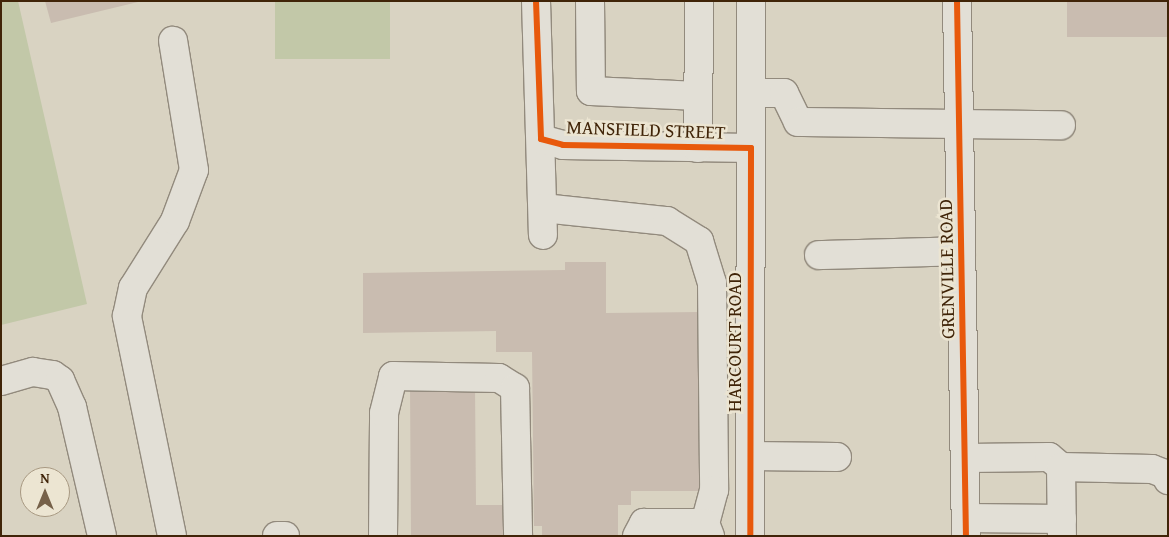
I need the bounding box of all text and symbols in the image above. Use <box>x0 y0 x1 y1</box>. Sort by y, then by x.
street label: MANSFIELD STREET <box>566 116 726 144</box>
street label: GRENVILLE ROAD <box>934 199 960 339</box>
street label: HARCOURT ROAD <box>724 272 746 412</box>
north arrow <box>20 467 70 517</box>
text: N <box>40 468 50 488</box>

